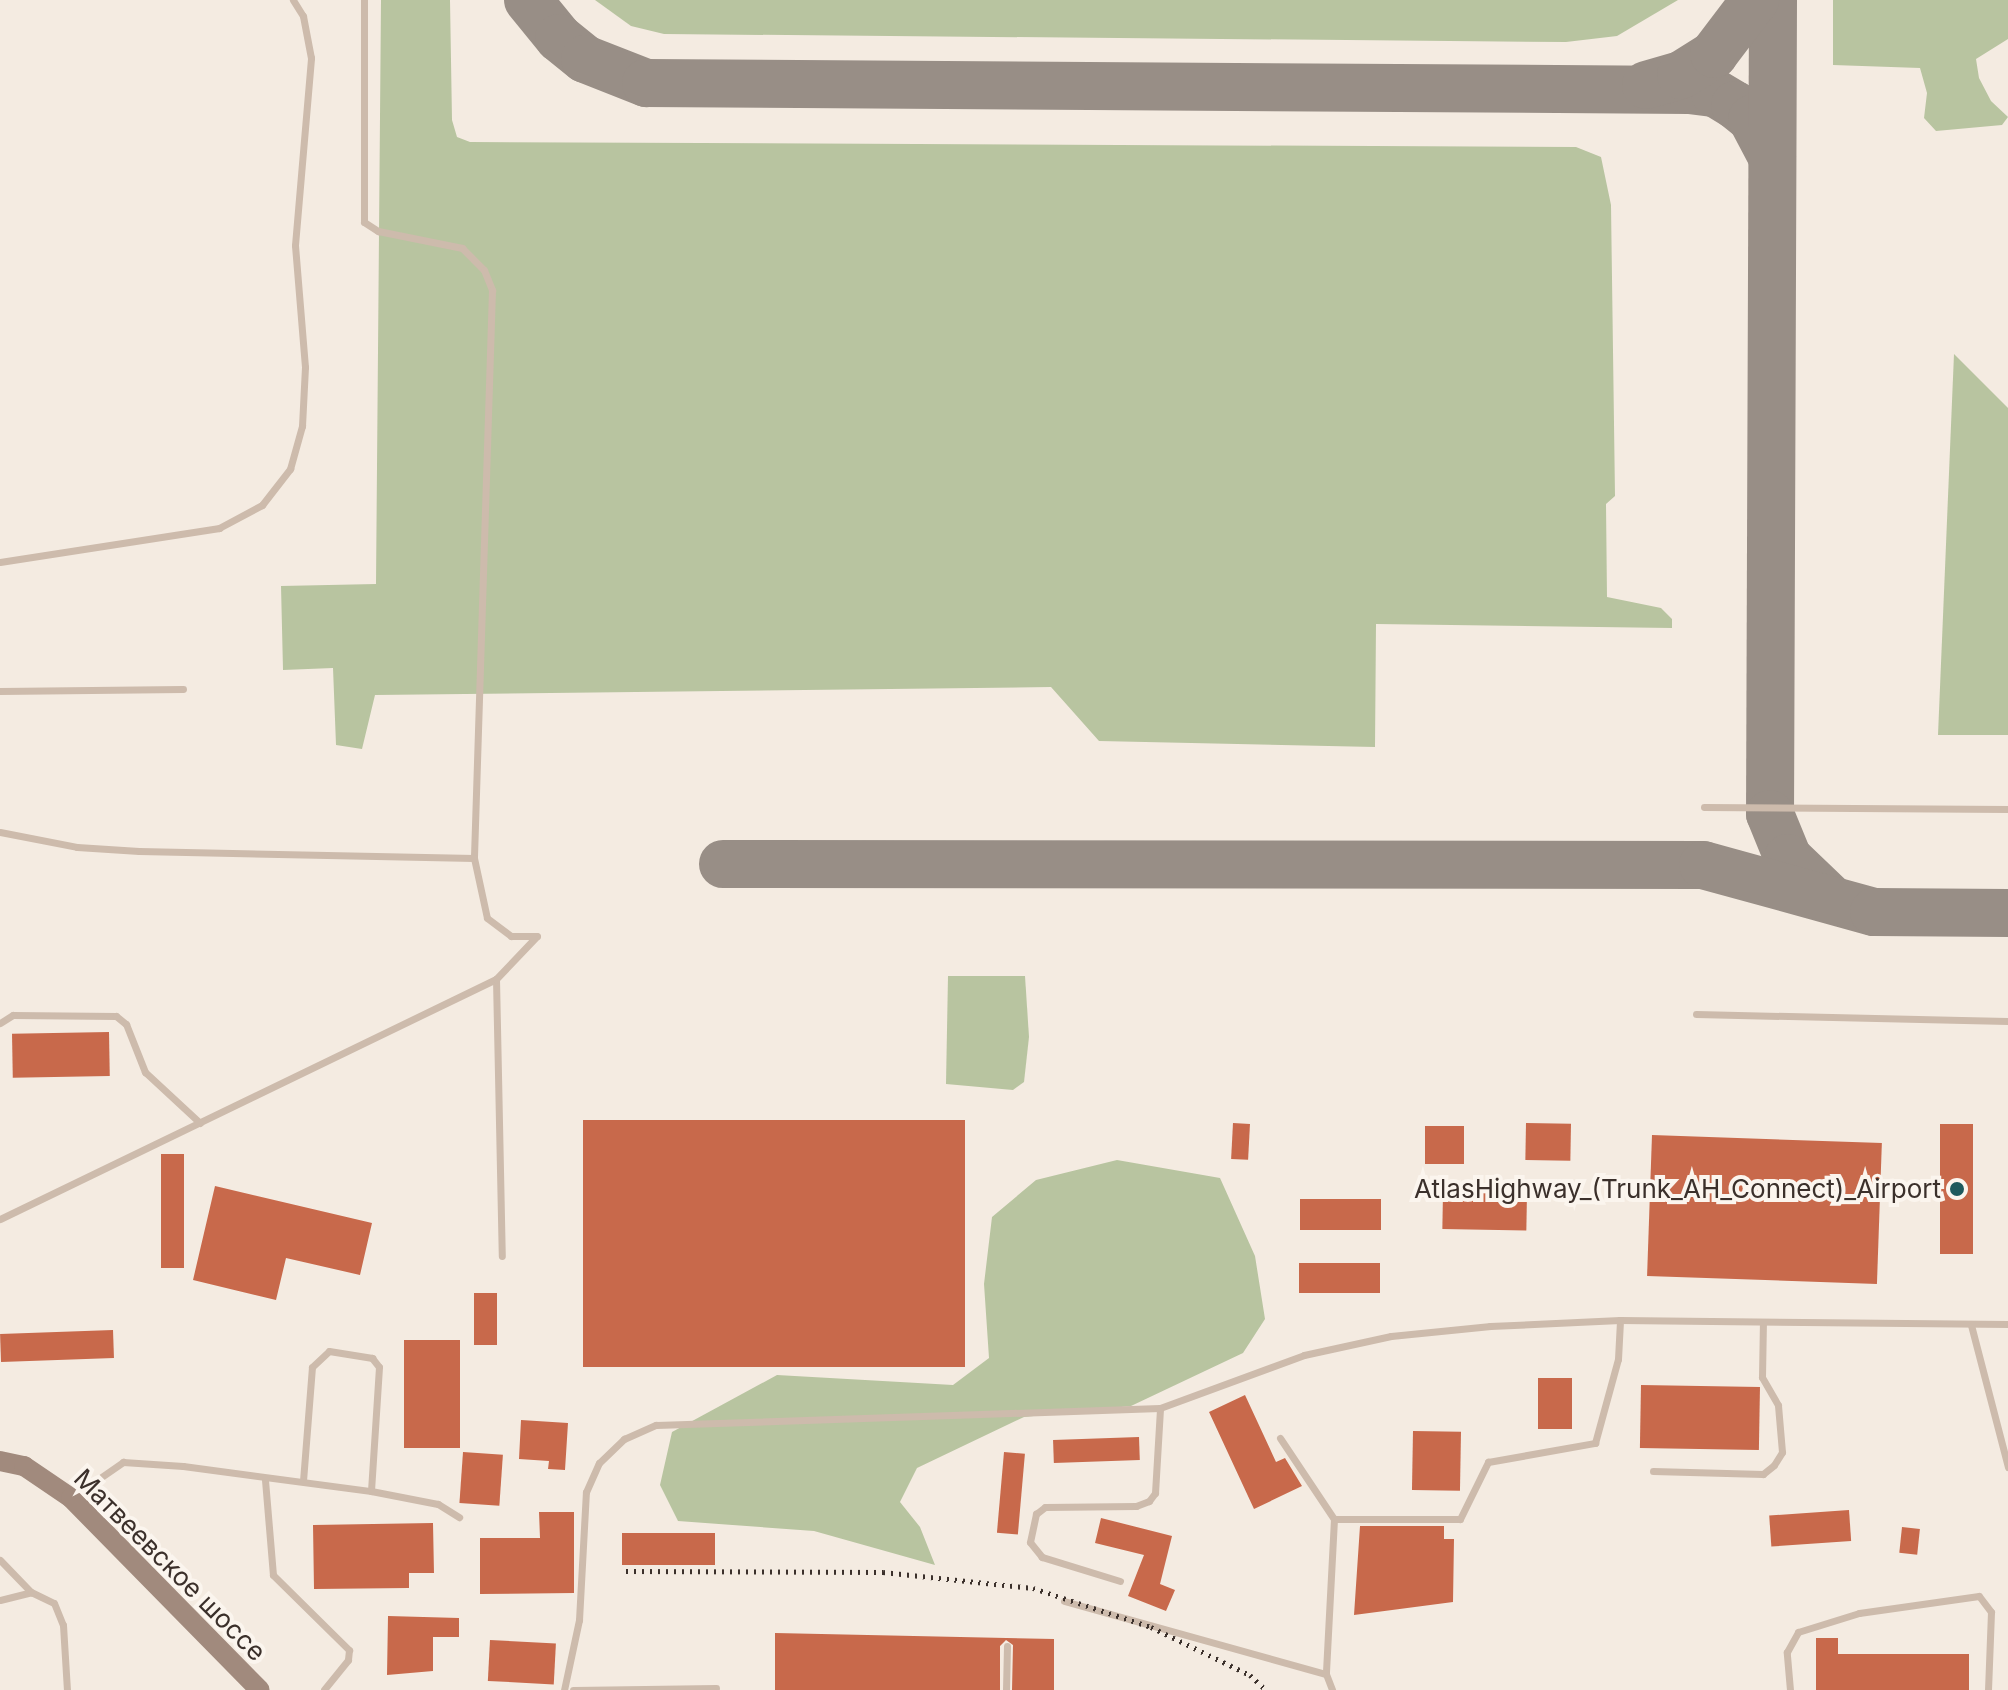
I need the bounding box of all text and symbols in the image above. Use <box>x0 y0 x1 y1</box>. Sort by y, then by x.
place label: AtlasHighway_(Trunk_AH_Connect)_Airport <box>1414 1173 1941 1205</box>
marker: AtlasHighway_(Trunk_AH_Connect)_Airport <box>1948 1180 1966 1198</box>
street label: Матвеевское шоссе <box>68 1463 272 1667</box>

